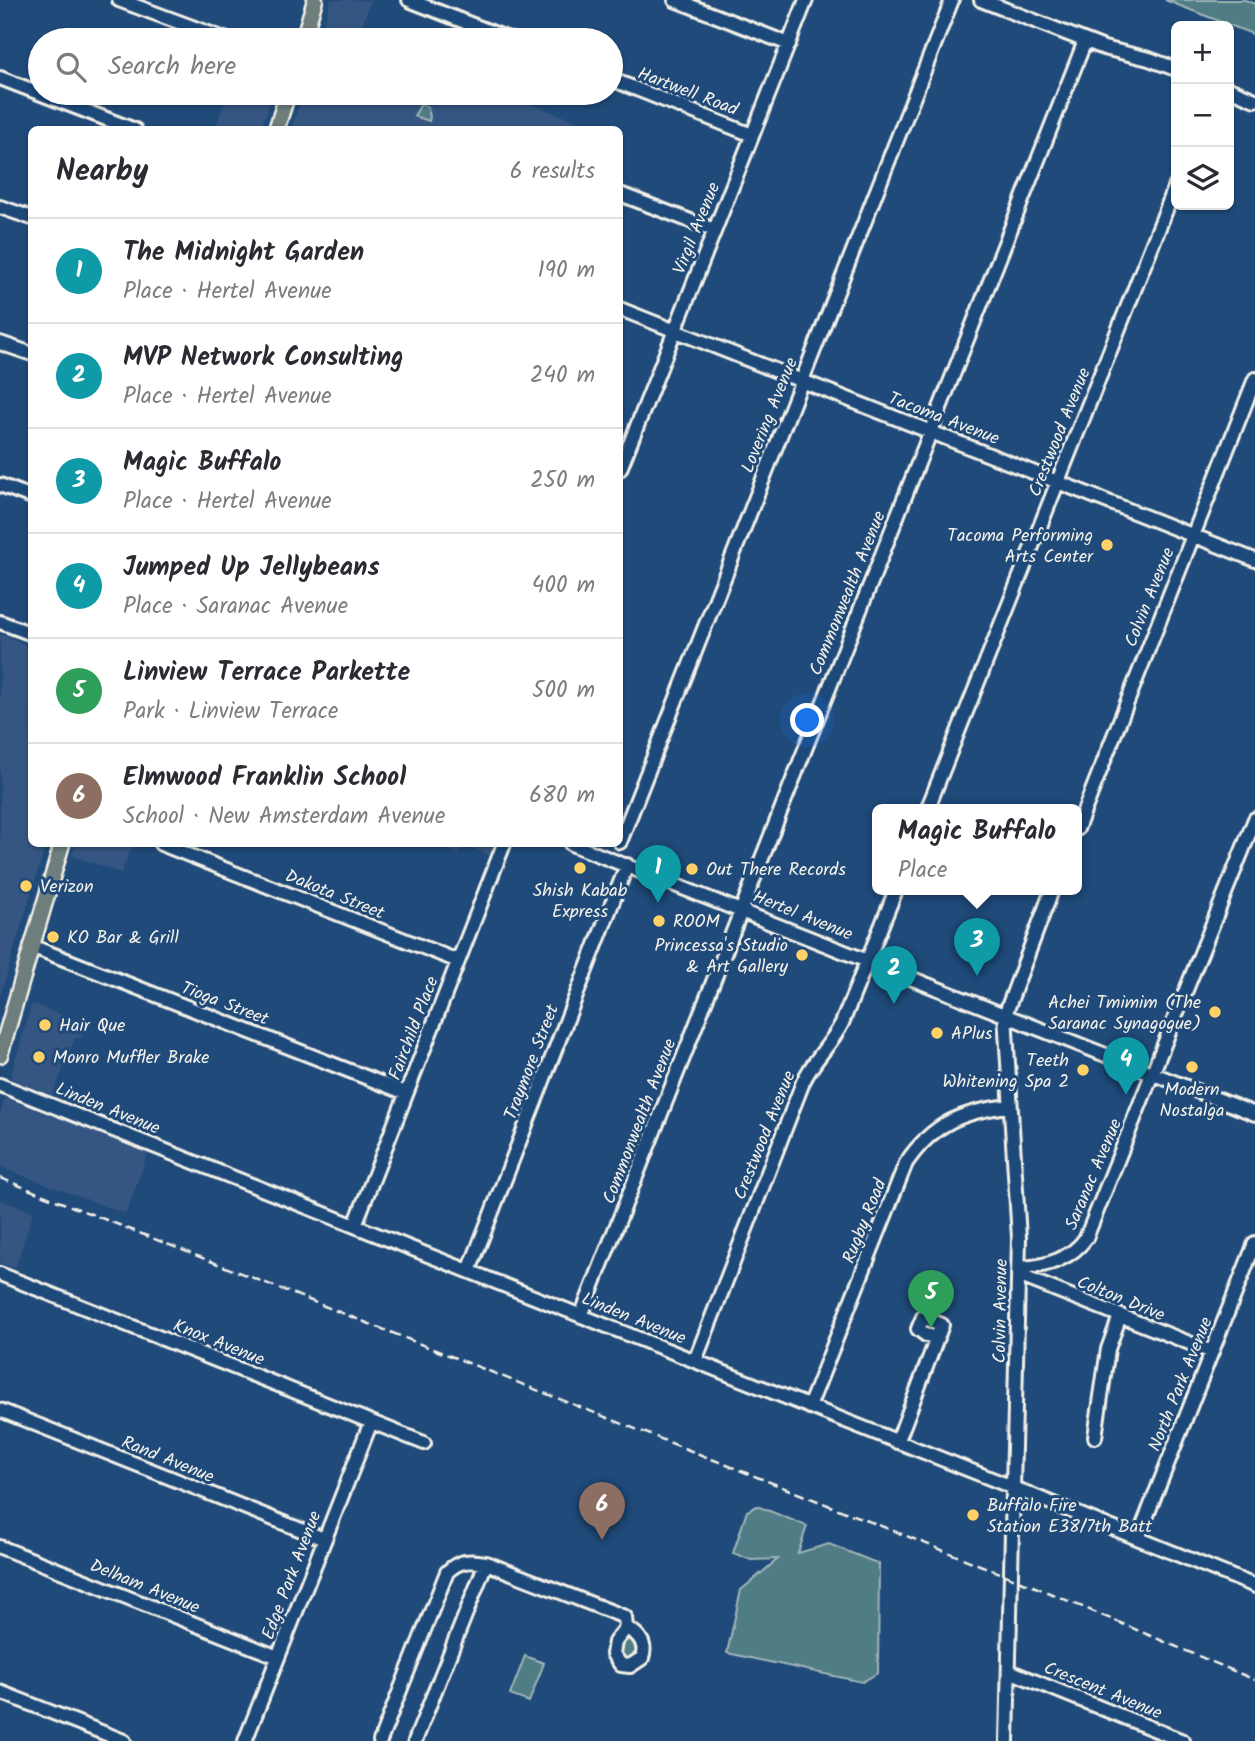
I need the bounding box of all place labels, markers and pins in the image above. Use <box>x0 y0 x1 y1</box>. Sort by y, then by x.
place label: Tacoma Performing Arts Center <box>947 522 1094 572</box>
marker: Tacoma Performing Arts Center <box>1099 537 1115 553</box>
pin: 1 <box>635 845 681 903</box>
place label: Out There Records <box>706 856 846 885</box>
marker: Shish Kabab Express <box>572 860 588 876</box>
marker: Out There Records <box>684 861 700 877</box>
place label: Verizon <box>40 873 94 902</box>
place label: Shish Kabab Express <box>533 877 628 927</box>
marker: Verizon <box>18 878 34 894</box>
place label: ROOM <box>673 908 721 937</box>
marker: ROOM <box>651 913 667 929</box>
pin: 3 <box>954 918 1000 976</box>
place label: KO Bar & Grill <box>67 924 180 953</box>
marker: KO Bar & Grill <box>45 929 61 945</box>
place label: Princessa's Studio & Art Gallery <box>654 932 789 982</box>
pin: 2 <box>871 946 917 1004</box>
marker: Princessa's Studio & Art Gallery <box>794 947 810 963</box>
place label: Achei Tmimim (The Saranac Synagogue) <box>1048 989 1201 1039</box>
marker: Achei Tmimim (The Saranac Synagogue) <box>1207 1004 1223 1020</box>
place label: Hair Que <box>59 1012 125 1041</box>
marker: Hair Que <box>37 1017 53 1033</box>
place label: APlus <box>951 1020 993 1049</box>
marker: APlus <box>929 1025 945 1041</box>
pin: 4 <box>1103 1037 1149 1095</box>
place label: Monro Muffler Brake <box>53 1044 209 1073</box>
place label: Teeth Whitening Spa 2 <box>942 1047 1069 1097</box>
marker: Monro Muffler Brake <box>31 1049 47 1065</box>
marker: Modern Nostalga <box>1184 1059 1200 1075</box>
marker: Teeth Whitening Spa 2 <box>1075 1062 1091 1078</box>
place label: Modern Nostalga <box>1160 1076 1224 1126</box>
pin: 5 <box>908 1270 954 1328</box>
pin: 6 <box>579 1482 625 1540</box>
place label: Buffalo Fire Station E38/7th Batt <box>987 1492 1153 1542</box>
marker: Buffalo Fire Station E38/7th Batt <box>965 1507 981 1523</box>

